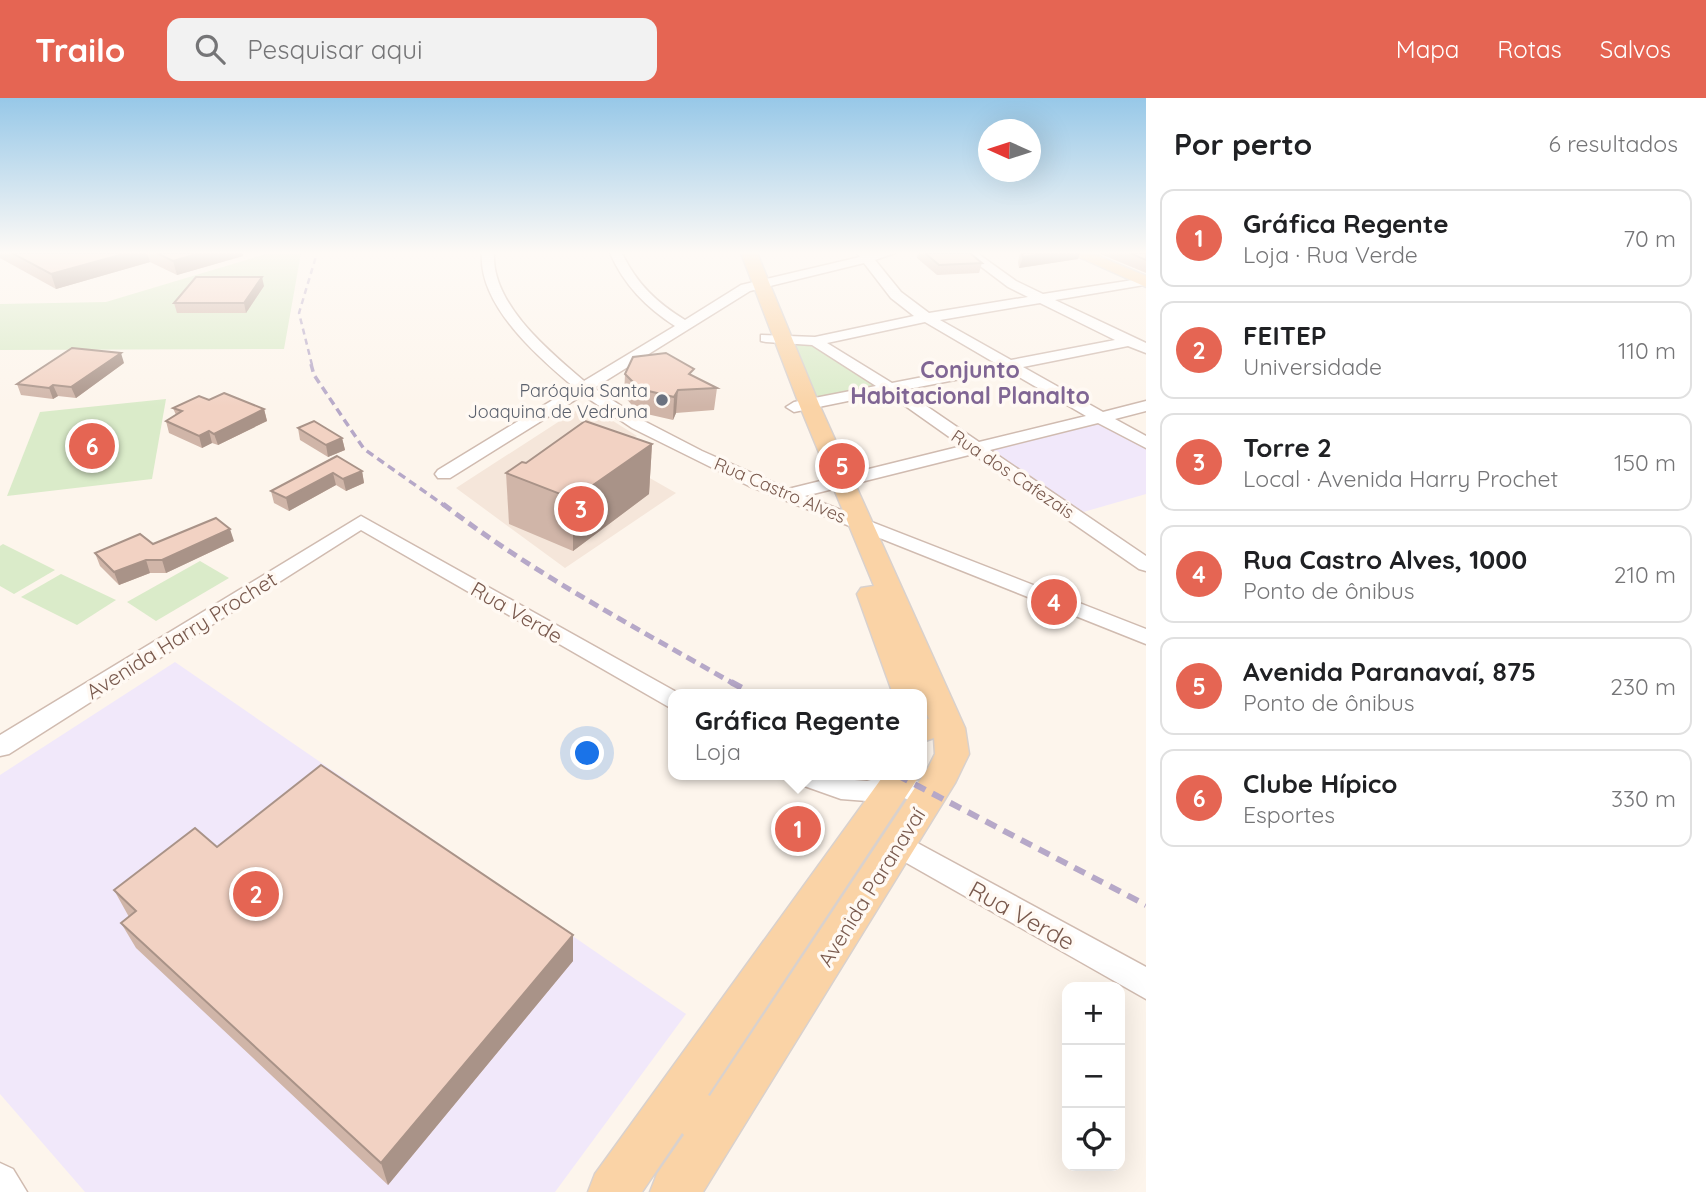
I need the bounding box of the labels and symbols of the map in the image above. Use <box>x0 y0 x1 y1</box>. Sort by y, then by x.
north arrow <box>978 119 1041 182</box>
district label: Conjunto Habitacional Planalto <box>850 355 1090 410</box>
place label: Paróquia Santa Joaquina de Vedruna <box>468 379 648 423</box>
marker: Paróquia Santa Joaquina de Vedruna <box>654 392 670 408</box>
pin: 6 <box>69 420 115 472</box>
street label: Rua dos Cafezais <box>947 424 1079 524</box>
pin: 5 <box>819 440 865 492</box>
street label: Rua Castro Alves <box>711 452 849 528</box>
pin: 3 <box>558 483 604 535</box>
street label: Avenida Harry Prochet <box>81 566 281 704</box>
street label: Rua Verde <box>466 575 568 649</box>
pin: 4 <box>1031 576 1077 628</box>
your location <box>570 736 604 770</box>
street label: Avenida Paranavaí <box>812 802 931 971</box>
pin: 1 <box>775 803 821 855</box>
pin: 2 <box>233 868 279 920</box>
street label: Rua Verde <box>964 874 1080 956</box>

